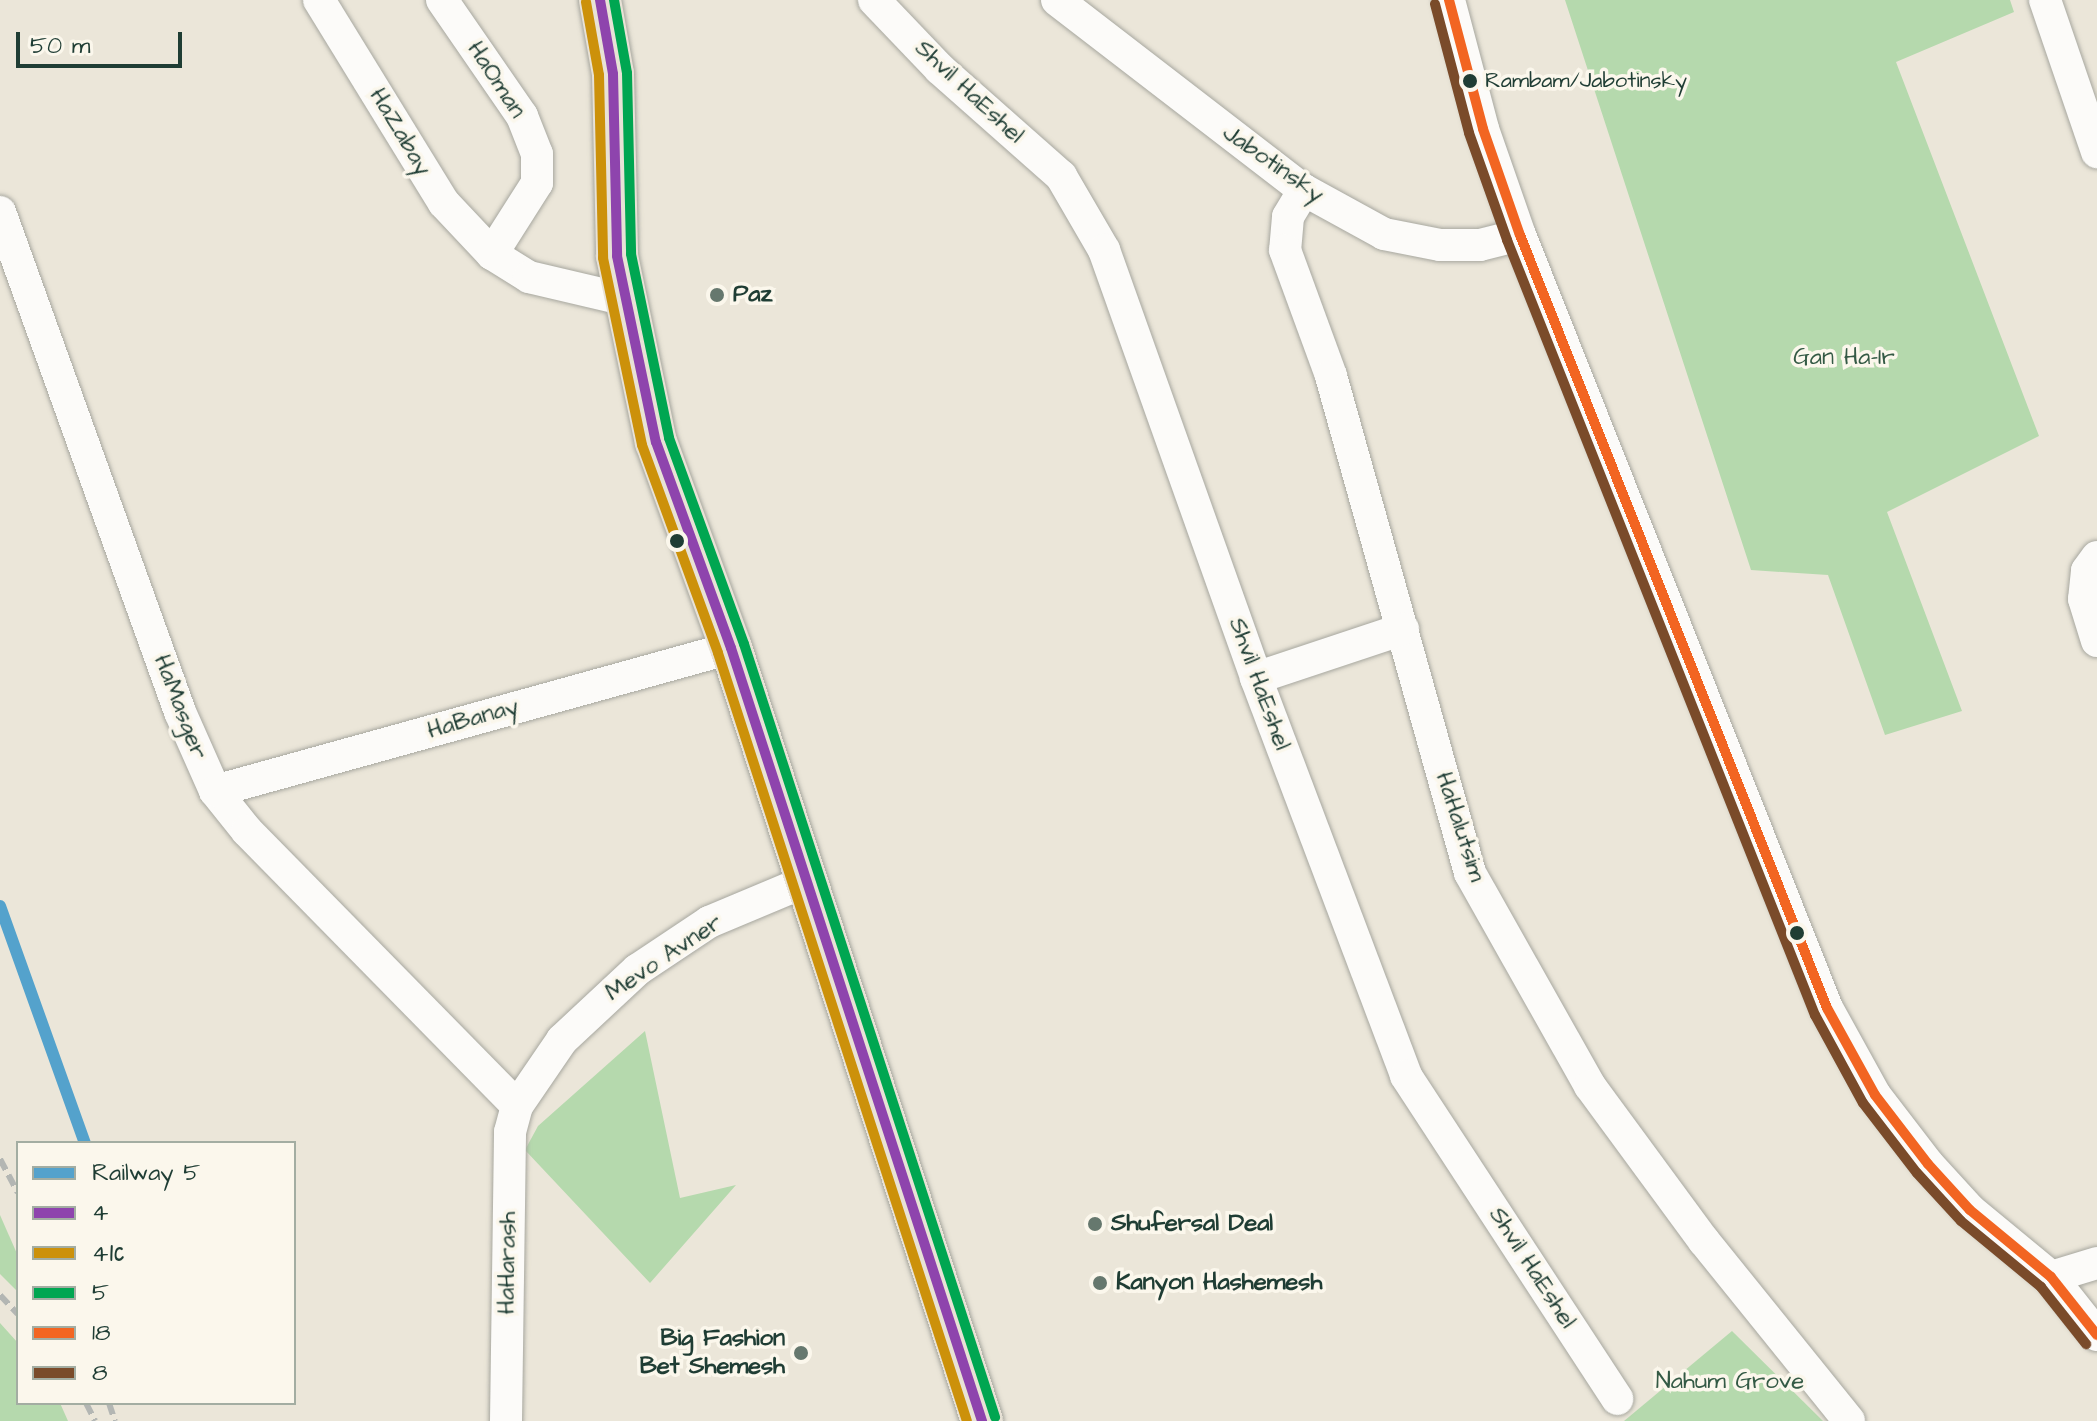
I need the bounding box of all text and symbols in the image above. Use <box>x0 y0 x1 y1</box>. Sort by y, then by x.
scale bar <box>20 16 186 66</box>
text: 50 m <box>30 29 90 63</box>
street label: Shvil HaEshel <box>909 34 1029 150</box>
street label: HaOman <box>461 36 531 124</box>
place label: Rambam/Jabotinsky <box>1485 68 1687 94</box>
marker: Rambam/Jabotinsky <box>1462 73 1478 89</box>
street label: HaZabay <box>363 83 437 181</box>
street label: Jabotinsky <box>1217 119 1329 209</box>
place label: Paz <box>733 281 772 309</box>
marker: Paz <box>708 286 726 304</box>
park label: Gan Ha-Ir <box>1793 344 1895 372</box>
unlabelled marker <box>669 533 685 549</box>
street label: Shvil HaEshel <box>1222 614 1296 754</box>
street label: HaMasger <box>147 651 213 763</box>
street label: HaBanay <box>424 692 522 746</box>
street label: HaHalutsim <box>1429 769 1491 885</box>
street label: Mevo Avner <box>600 908 728 1008</box>
unlabelled marker <box>1789 925 1805 941</box>
legend <box>16 1141 296 1405</box>
text: Railway 5 <box>92 1156 200 1190</box>
text: 4 <box>92 1196 108 1230</box>
street label: Shvil HaEshel <box>1482 1202 1582 1334</box>
place label: Shufersal Deal <box>1111 1210 1273 1238</box>
street label: HaHarash <box>493 1211 523 1315</box>
marker: Shufersal Deal <box>1086 1215 1104 1233</box>
text: 4א <box>92 1237 125 1271</box>
place label: Kanyon Hashemesh <box>1116 1269 1322 1297</box>
marker: Kanyon Hashemesh <box>1091 1274 1109 1292</box>
text: 5 <box>92 1276 109 1310</box>
text: 18 <box>92 1316 111 1350</box>
place label: Big Fashion Bet Shemesh <box>640 1325 785 1381</box>
marker: Big Fashion Bet Shemesh <box>792 1344 810 1362</box>
text: 8 <box>92 1356 108 1390</box>
park label: Nahum Grove <box>1656 1368 1804 1396</box>

